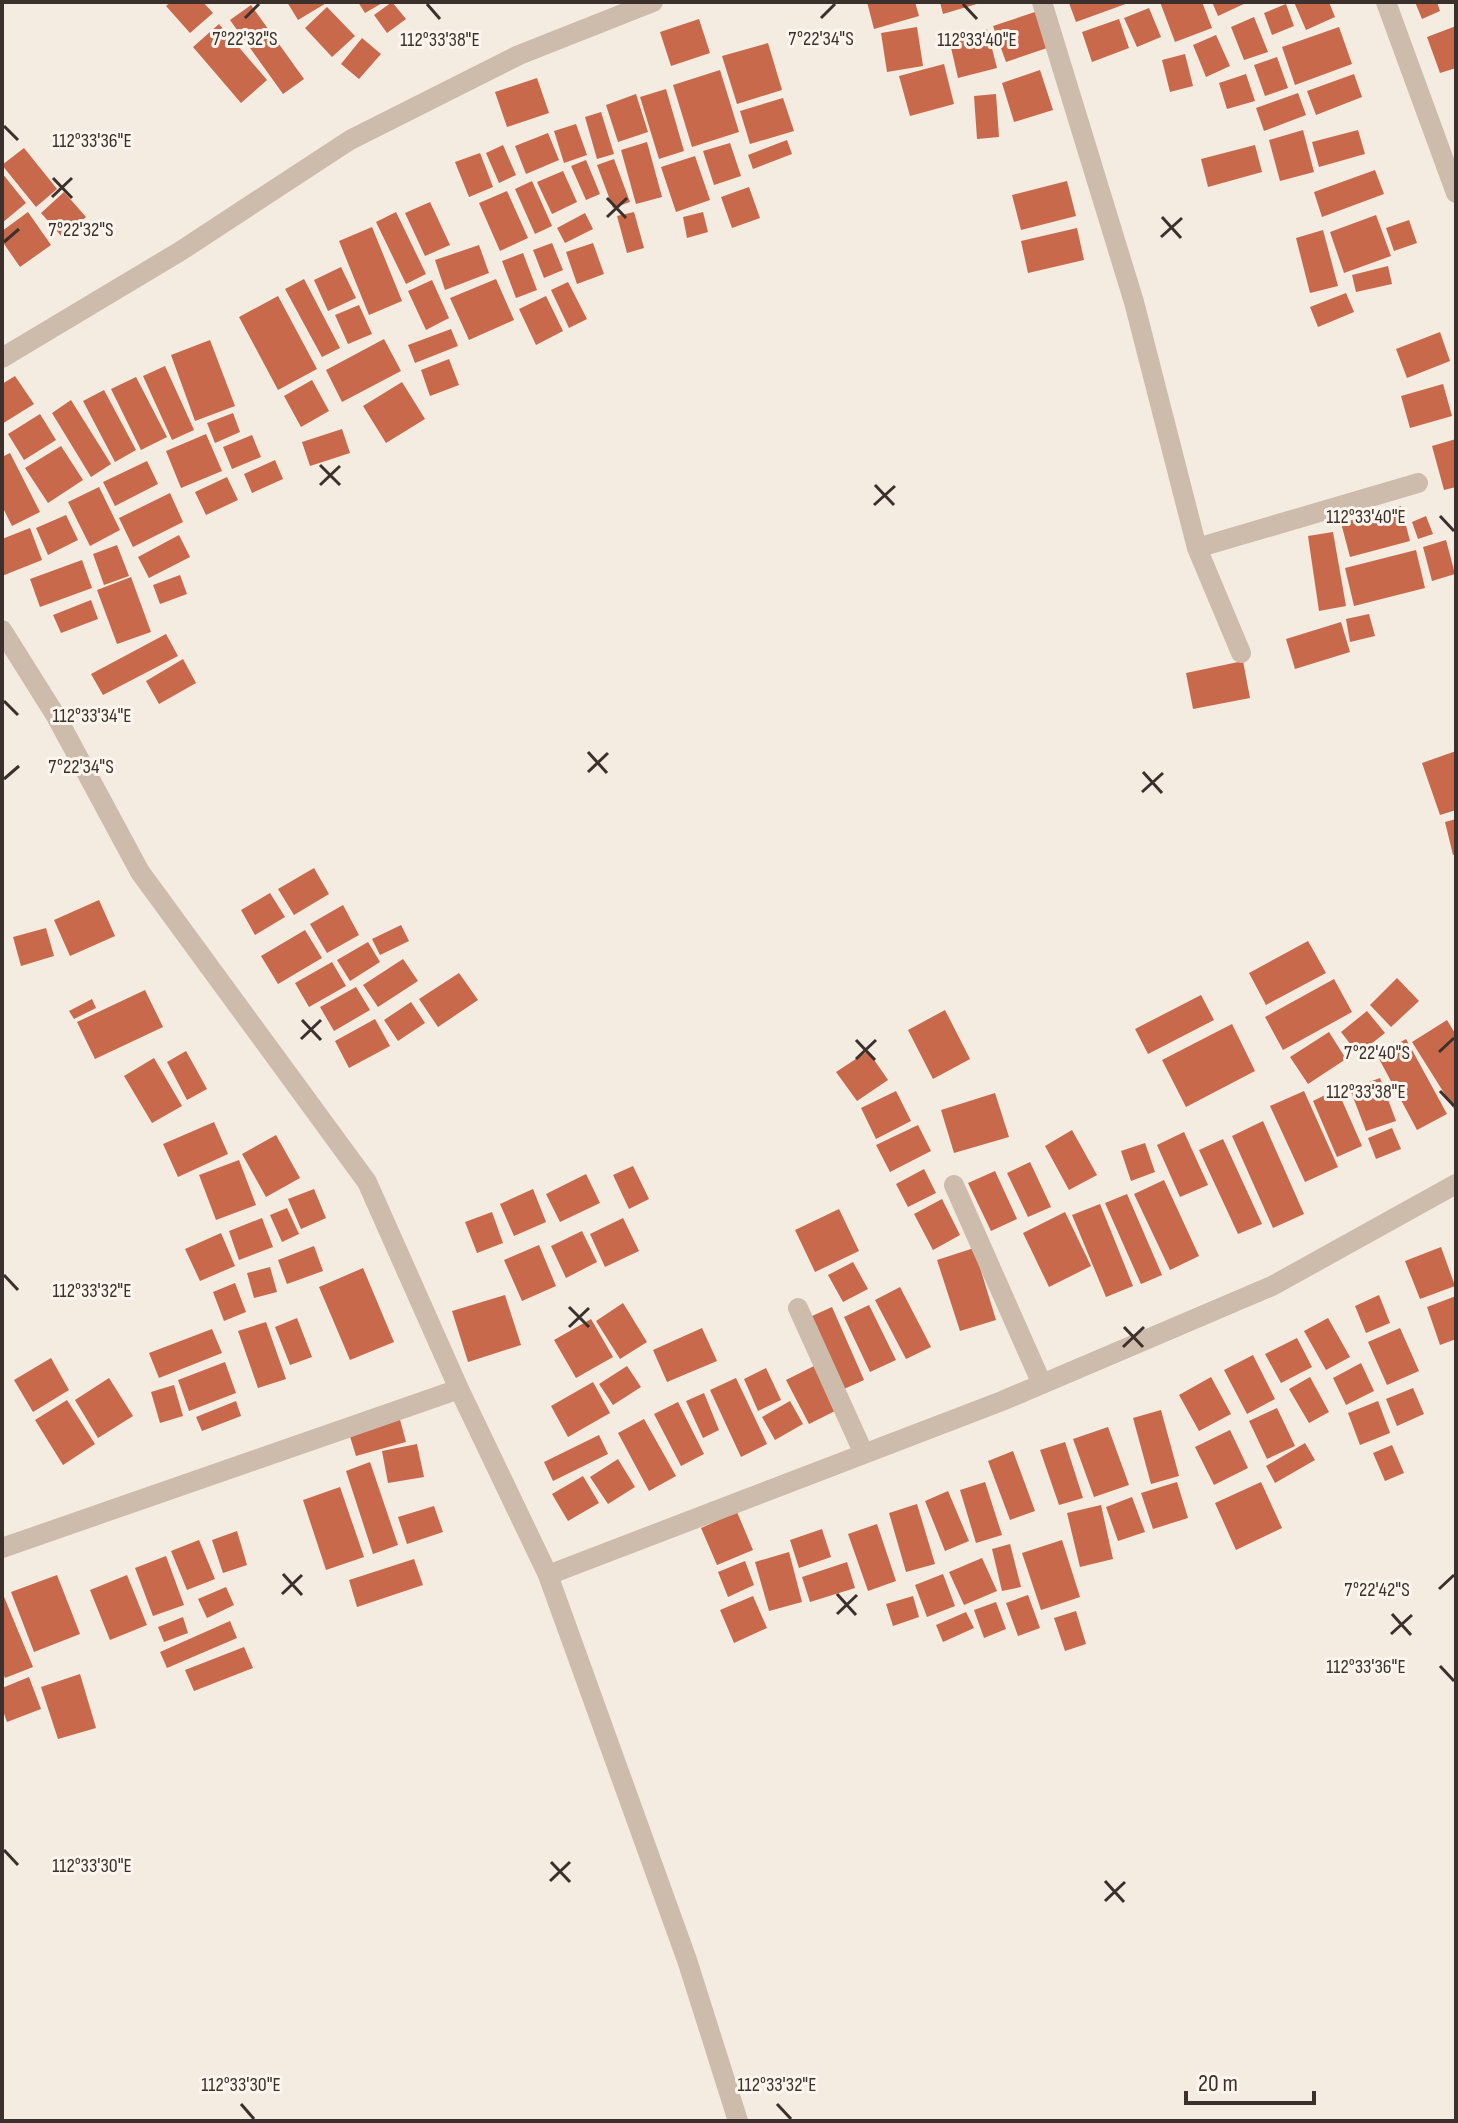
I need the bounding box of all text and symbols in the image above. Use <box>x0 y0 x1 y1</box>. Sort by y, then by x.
text: 7°22'32"S <box>212 27 278 51</box>
text: 7°22'34"S <box>788 27 854 51</box>
text: 112°33'38"E <box>400 28 480 52</box>
text: 112°33'40"E <box>937 28 1017 52</box>
text: 112°33'36"E <box>52 129 132 153</box>
text: 7°22'32"S <box>48 218 114 242</box>
text: 112°33'40"E <box>1326 505 1406 529</box>
text: 112°33'34"E <box>52 704 132 728</box>
text: 7°22'34"S <box>48 755 114 779</box>
text: 7°22'40"S <box>1344 1041 1410 1065</box>
text: 112°33'38"E <box>1326 1080 1406 1104</box>
text: 112°33'32"E <box>53 1279 131 1303</box>
text: 7°22'42"S <box>1344 1578 1410 1602</box>
text: 112°33'36"E <box>1326 1655 1406 1679</box>
text: 112°33'30"E <box>52 1854 132 1878</box>
scale bar <box>1186 2055 1314 2105</box>
text: 20 m <box>1198 2069 1238 2098</box>
text: 112°33'30"E <box>201 2073 281 2097</box>
text: 112°33'32"E <box>738 2073 816 2097</box>

